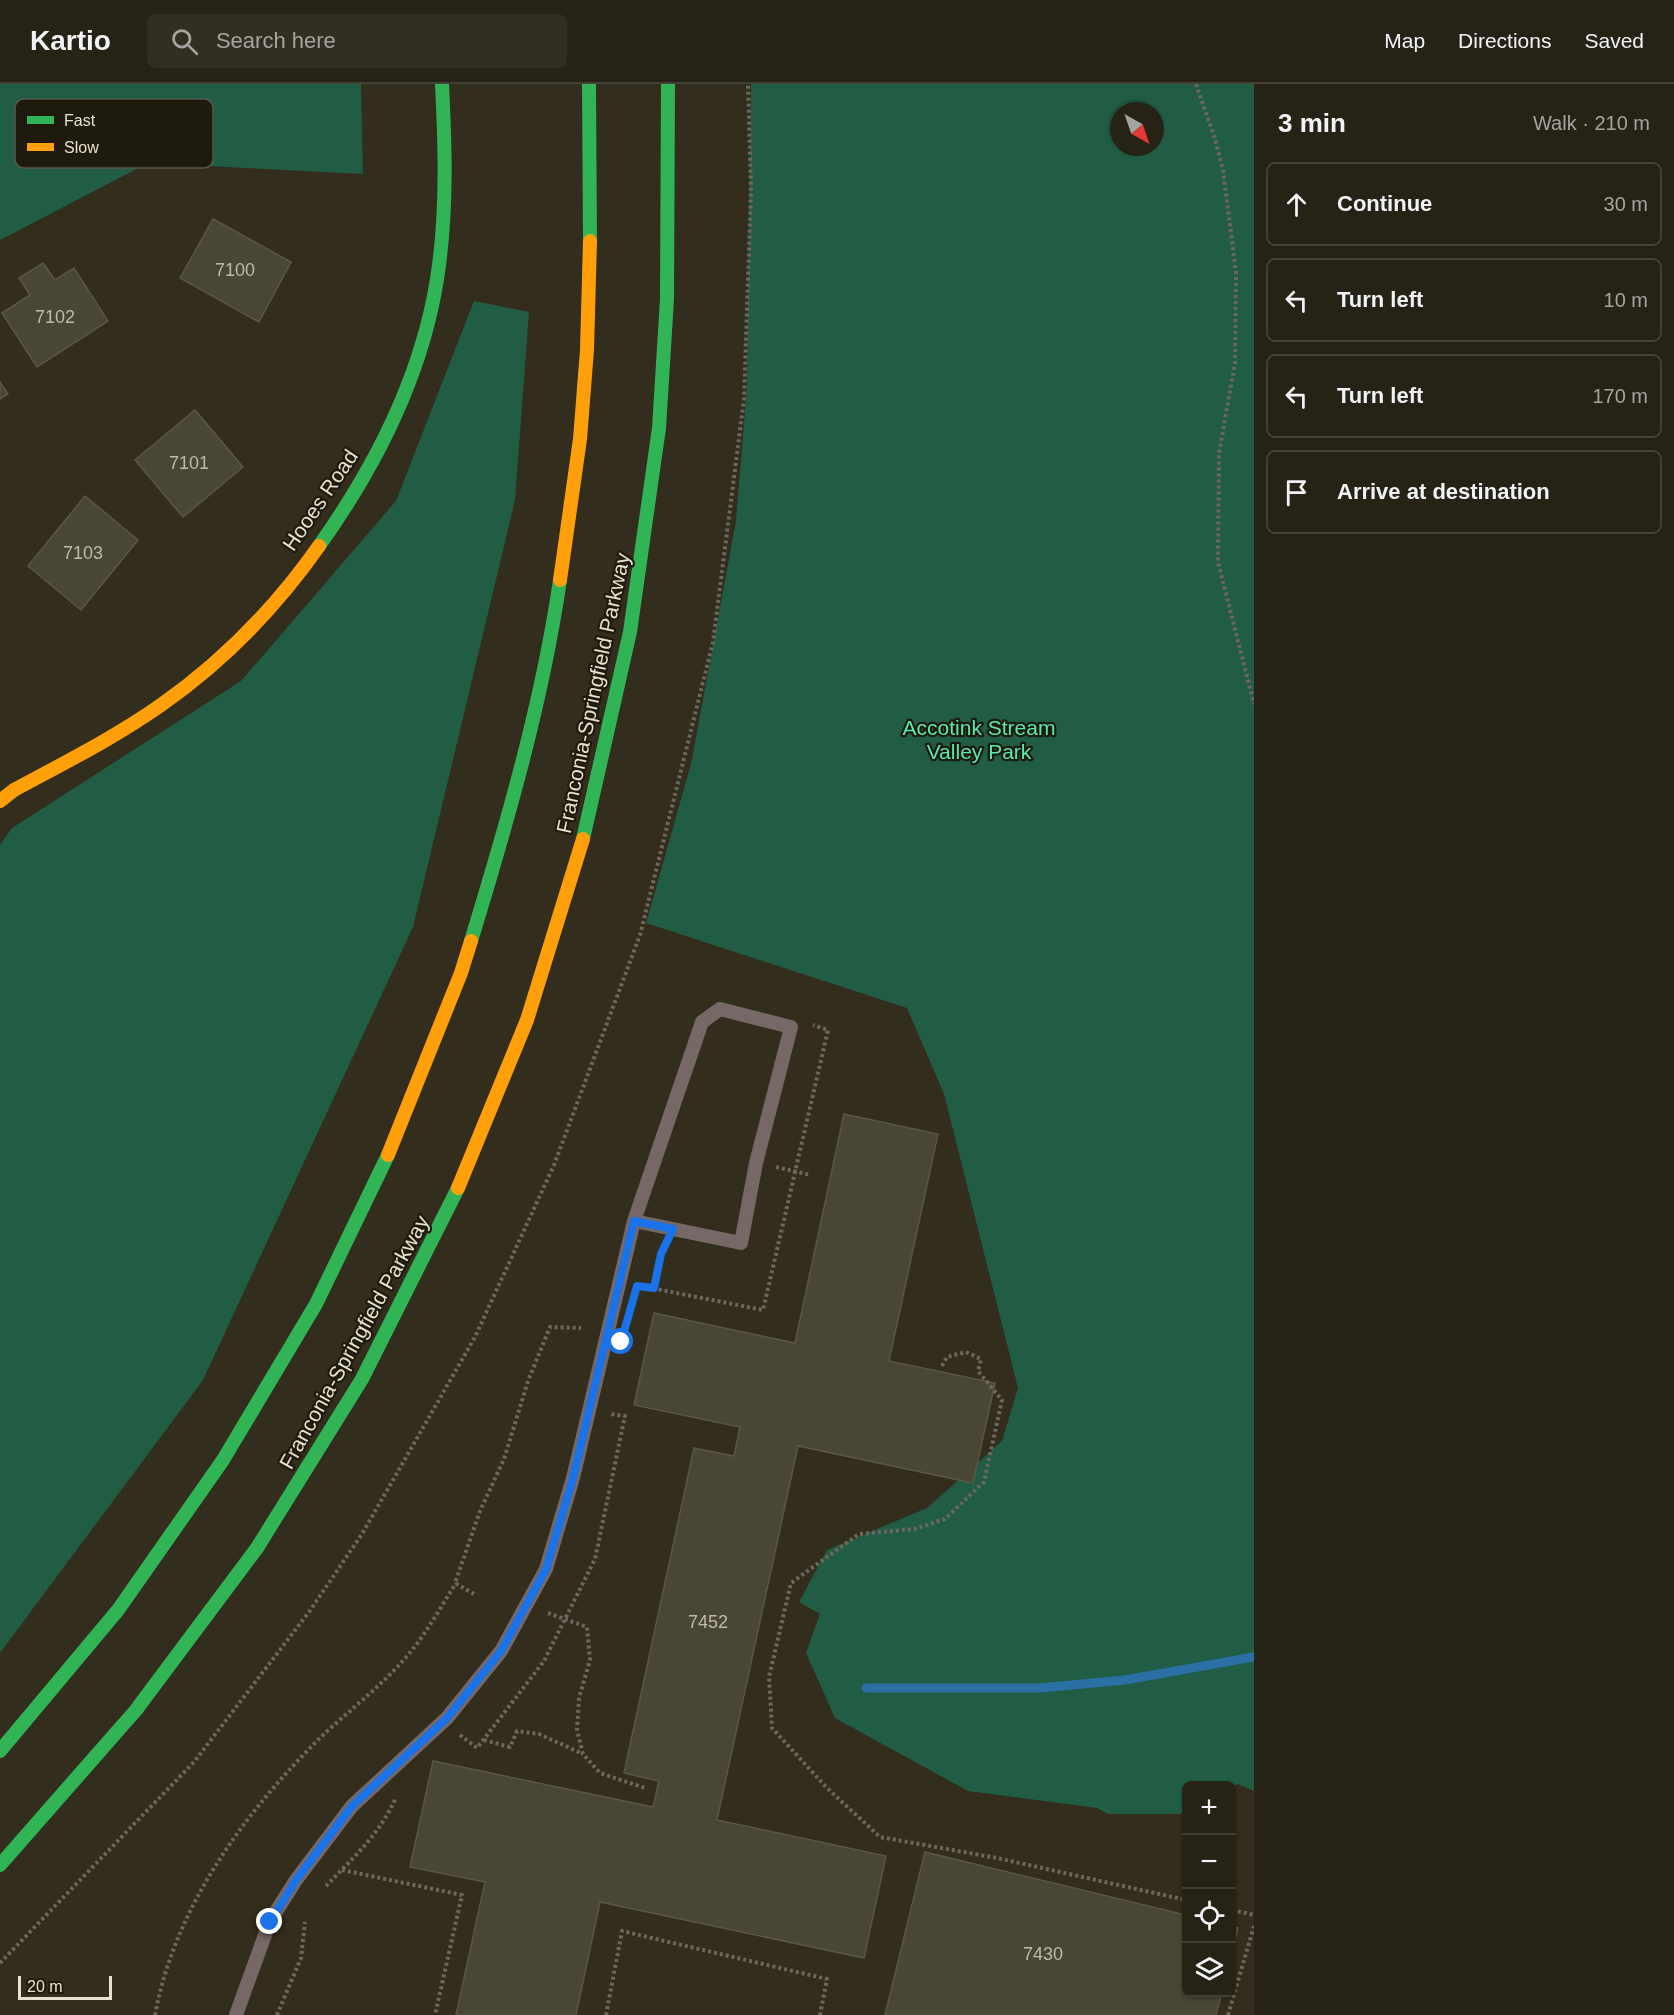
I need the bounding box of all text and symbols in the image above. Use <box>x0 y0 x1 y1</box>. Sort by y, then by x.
search box <box>147 14 567 68</box>
text: Kartio <box>30 25 111 56</box>
icon: search <box>168 25 201 58</box>
text: Search here <box>216 28 336 53</box>
text: Map <box>1384 29 1425 52</box>
text: Directions <box>1458 29 1551 52</box>
text: Saved <box>1584 29 1644 52</box>
legend <box>15 99 213 168</box>
north arrow <box>1110 102 1164 156</box>
text: 3 min <box>1278 108 1346 138</box>
text: Fast <box>64 112 96 129</box>
text: Walk · 210 m <box>1533 112 1650 134</box>
text: Slow <box>64 139 99 156</box>
icon: ahead <box>1280 188 1313 221</box>
text: Continue <box>1337 191 1432 216</box>
text: 30 m <box>1604 193 1648 215</box>
house number: 7100 <box>215 260 255 280</box>
icon: left <box>1280 284 1313 317</box>
text: Turn left <box>1337 287 1423 312</box>
text: 10 m <box>1604 289 1648 311</box>
house number: 7102 <box>35 307 75 327</box>
icon: left <box>1280 380 1313 413</box>
text: Turn left <box>1337 383 1423 408</box>
text: 170 m <box>1592 385 1648 407</box>
street label: Hooes Road <box>278 445 362 555</box>
house number: 7101 <box>169 453 209 473</box>
icon: arrive <box>1280 476 1313 509</box>
text: Arrive at destination <box>1337 479 1550 504</box>
house number: 7103 <box>63 543 103 563</box>
street label: Franconia-Springfield Parkway <box>552 550 634 835</box>
park label: Accotink Stream Valley Park <box>903 716 1055 763</box>
street label: Franconia-Springfield Parkway <box>275 1211 434 1473</box>
route start <box>607 1328 633 1354</box>
house number: 7452 <box>688 1612 728 1632</box>
map controls <box>1182 1781 1236 1997</box>
button: + <box>1182 1781 1236 1835</box>
button: − <box>1182 1835 1236 1889</box>
button: locate <box>1182 1889 1236 1943</box>
route end <box>256 1908 282 1934</box>
button: layers <box>1182 1943 1236 1997</box>
house number: 7430 <box>1023 1944 1063 1964</box>
scale bar <box>18 1973 112 2000</box>
text: 20 m <box>27 1978 63 1995</box>

